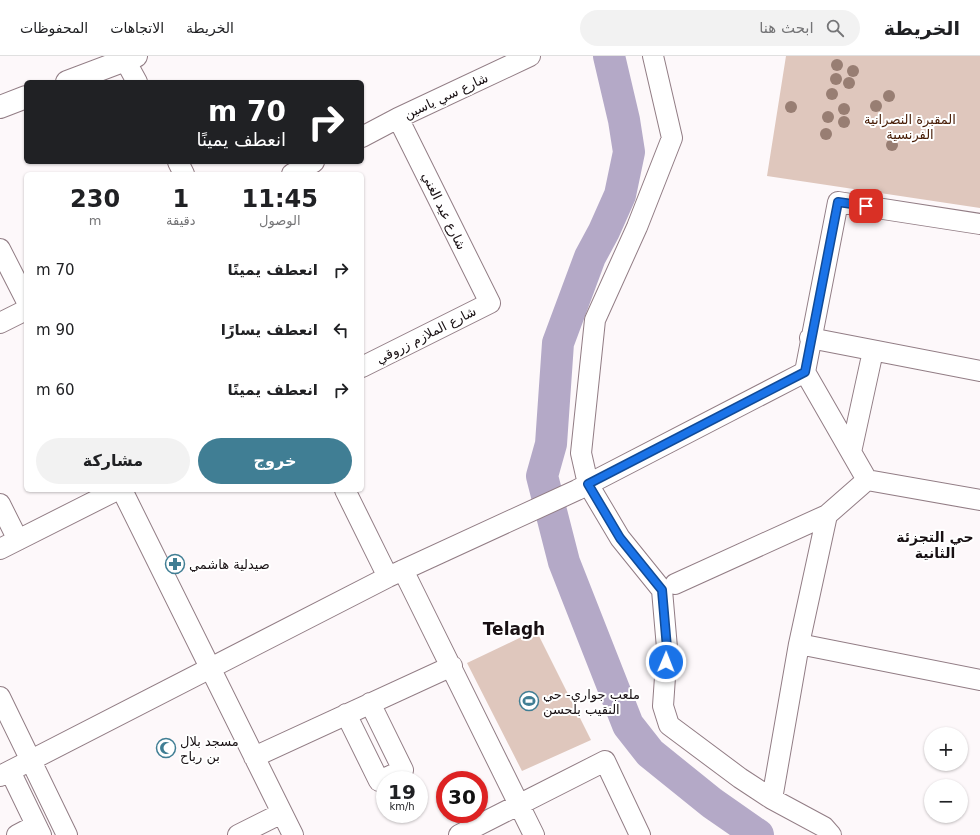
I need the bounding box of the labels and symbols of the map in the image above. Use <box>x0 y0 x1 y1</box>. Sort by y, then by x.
street label: شارع سي ياسين <box>402 70 491 123</box>
park label: المقبرة النصرانية الفرنسية <box>864 112 956 143</box>
street label: شارع عيد الغني <box>418 170 469 253</box>
pin <box>849 189 883 223</box>
street label: شارع الملازم زروقي <box>373 303 479 368</box>
district label: حي التجزئة الثانية <box>896 529 974 561</box>
pharmacy icon: صيدلية هاشمي <box>164 553 186 575</box>
place label: صيدلية هاشمي <box>189 557 270 572</box>
district label: Telagh <box>483 619 545 639</box>
position arrow <box>645 641 687 683</box>
place label: ملعب جواري- حي النقيب بلحسن <box>543 687 640 718</box>
sports icon: ملعب جواري- حي النقيب بلحسن <box>518 690 540 712</box>
place label: مسجد بلال بن رباح <box>180 734 239 765</box>
mosque icon: مسجد بلال بن رباح <box>155 737 177 759</box>
speed limit sign: 30 <box>436 771 488 823</box>

